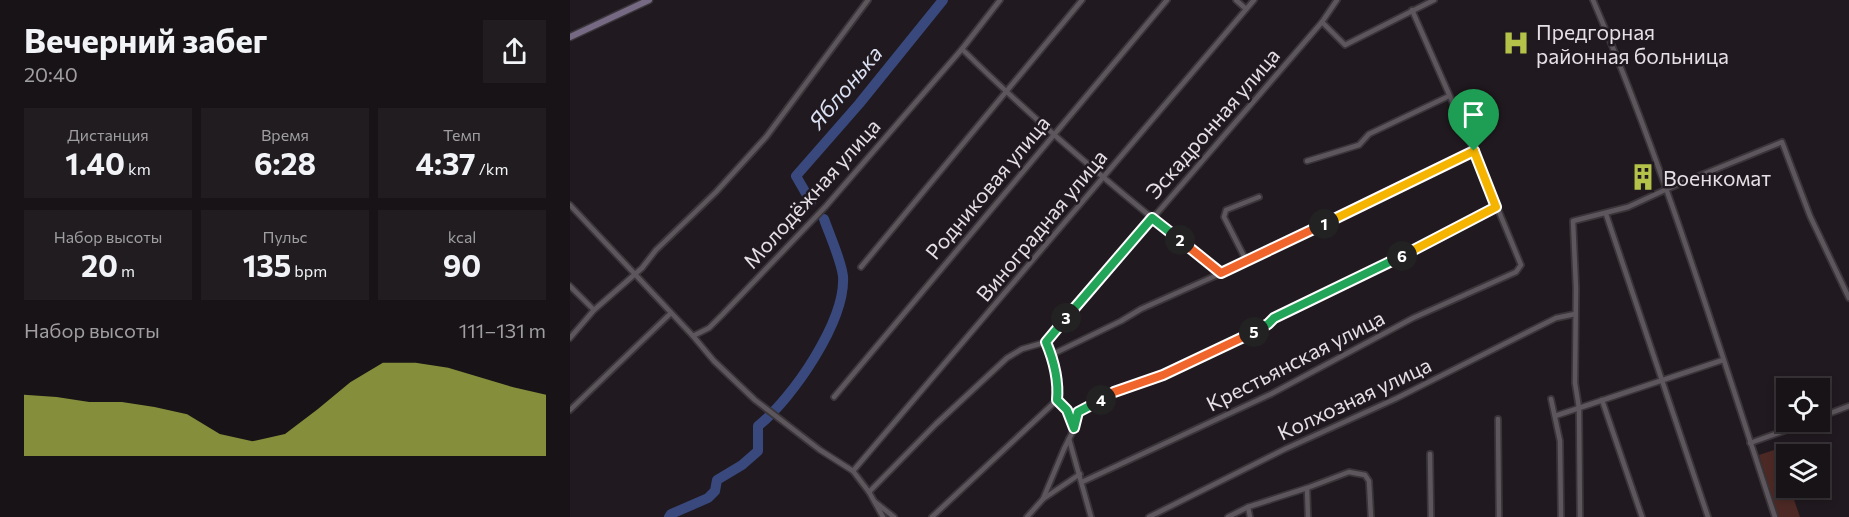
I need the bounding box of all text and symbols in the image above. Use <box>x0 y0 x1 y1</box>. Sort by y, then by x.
text: Вечерний забег <box>24 19 267 60</box>
place label: Предгорная районная больница <box>1536 19 1729 68</box>
button: share <box>483 20 546 83</box>
hospital icon: Предгорная районная больница <box>1501 28 1531 58</box>
water label: Яблонька <box>802 40 888 135</box>
street label: Эскадронная улица <box>1140 43 1284 203</box>
text: 20:40 <box>24 62 78 86</box>
pin <box>1448 89 1499 151</box>
icon: arrive <box>1457 98 1490 131</box>
street label: Родниковая улица <box>920 110 1054 264</box>
street label: Молодёжная улица <box>737 113 885 273</box>
text: Дистанция <box>67 125 149 144</box>
text: Время <box>261 125 309 144</box>
text: Темп <box>443 125 481 144</box>
text: 1.40 <box>65 144 125 181</box>
text: 6:28 <box>254 144 316 181</box>
text: 4:37 <box>416 144 476 181</box>
street label: Виноградная улица <box>970 144 1112 306</box>
text: km <box>125 159 151 178</box>
text: /km <box>476 159 508 178</box>
building icon: Военкомат <box>1628 162 1658 192</box>
place label: Военкомат <box>1663 165 1771 190</box>
pin: 1 <box>1309 209 1339 239</box>
text: 1 <box>1320 214 1328 233</box>
pin: 2 <box>1165 225 1195 255</box>
text: Набор высоты <box>54 227 162 246</box>
text: Пульс <box>262 227 308 246</box>
text: kcal <box>448 227 476 246</box>
text: 2 <box>1175 230 1185 249</box>
pin: 6 <box>1387 241 1417 271</box>
text: 20 <box>81 246 118 283</box>
text: 135 <box>243 246 291 283</box>
text: 90 <box>443 246 481 283</box>
text: 6 <box>1397 246 1407 265</box>
text: m <box>118 261 135 280</box>
text: bpm <box>291 261 327 280</box>
pin: 3 <box>1051 303 1081 333</box>
street label: Крестьянская улица <box>1202 304 1388 416</box>
text: 3 <box>1061 308 1071 327</box>
pin: 5 <box>1239 317 1269 347</box>
text: Набор высоты <box>24 318 160 342</box>
text: 111–131 m <box>459 318 546 342</box>
text: 5 <box>1249 322 1259 341</box>
street label: Колхозная улица <box>1273 351 1435 445</box>
map controls <box>1776 378 1830 498</box>
button: locate <box>1776 378 1830 432</box>
pin: 4 <box>1086 385 1116 415</box>
text: 4 <box>1096 390 1106 409</box>
button: layers <box>1776 444 1830 498</box>

